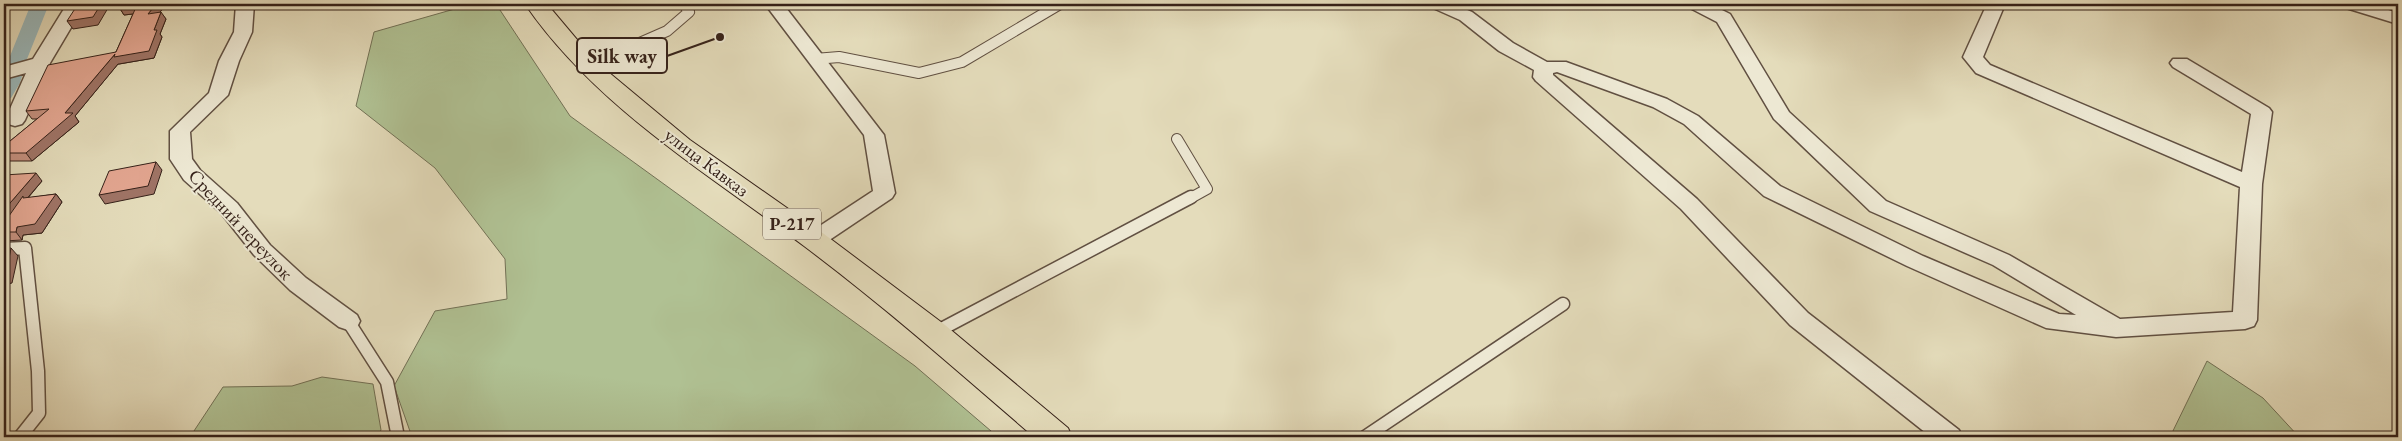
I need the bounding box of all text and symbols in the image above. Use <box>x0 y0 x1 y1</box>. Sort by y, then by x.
callout: Silk way <box>577 38 667 73</box>
text: Silk way <box>587 43 657 69</box>
street label: улица Кавказ <box>659 122 754 202</box>
street label: Средний переулок <box>183 164 299 285</box>
road number: Р-217 <box>763 208 821 240</box>

